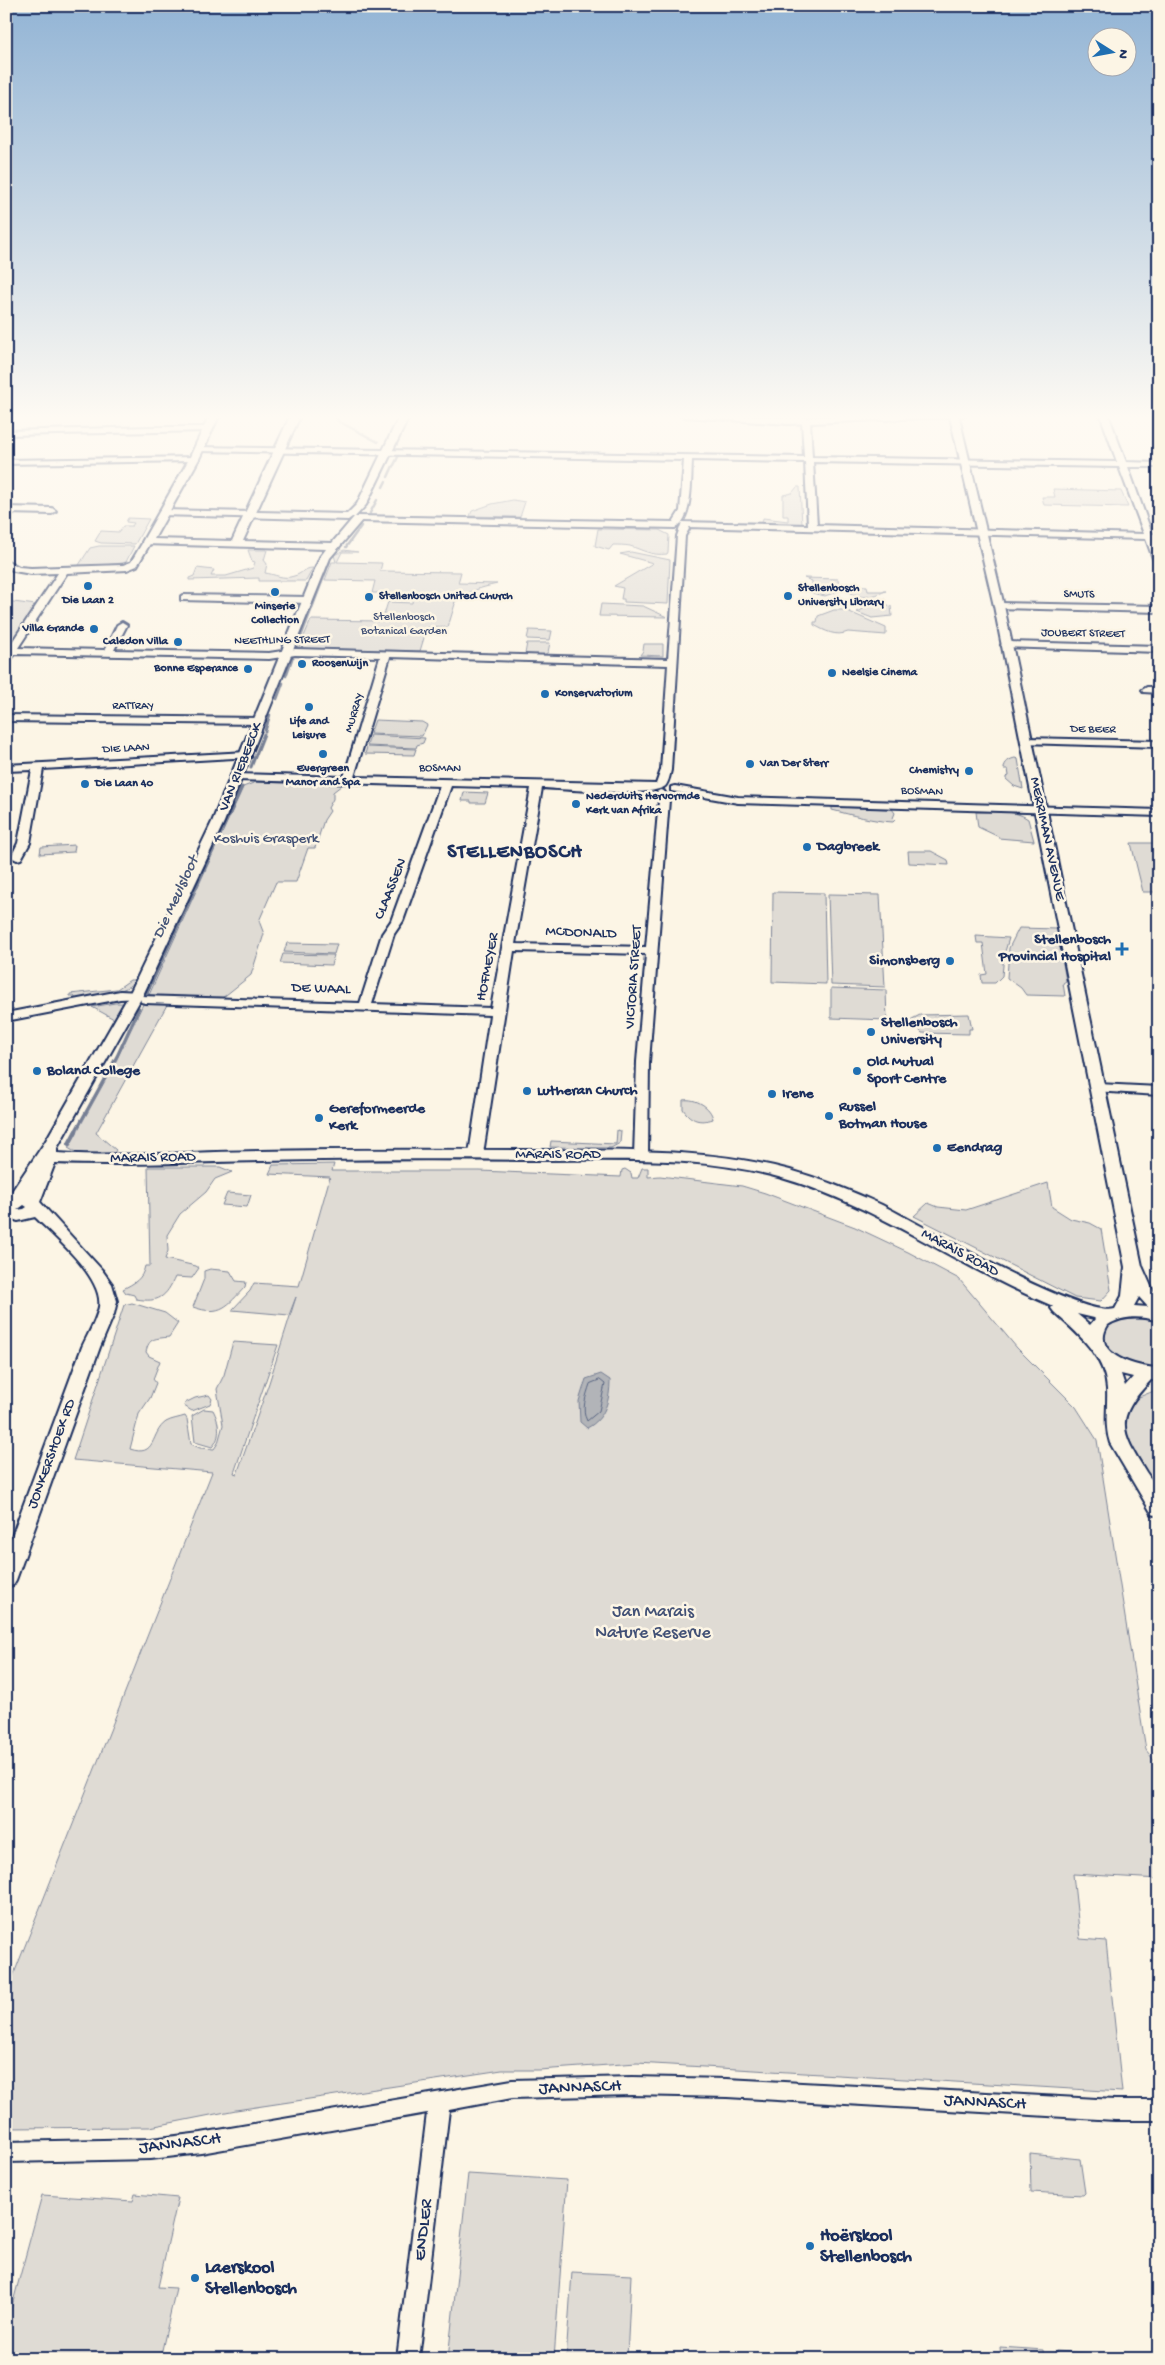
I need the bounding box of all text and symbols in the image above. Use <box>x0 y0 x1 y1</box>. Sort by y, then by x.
north arrow <box>1088 28 1138 78</box>
text: N <box>1113 48 1132 60</box>
marker: Die Laan 2 <box>82 580 94 592</box>
place label: Stellenbosch University Library <box>798 582 884 610</box>
marker: Minserie Collection <box>269 586 281 598</box>
street label: SMUTS <box>1063 588 1095 602</box>
place label: Stellenbosch United Church <box>379 590 513 604</box>
marker: Stellenbosch University Library <box>782 590 794 602</box>
marker: Stellenbosch United Church <box>363 591 375 603</box>
place label: Die Laan 2 <box>61 594 114 608</box>
place label: Minserie Collection <box>250 600 299 628</box>
park label: Stellenbosch Botanical Garden <box>360 611 447 639</box>
place label: Villa Grande <box>22 622 85 636</box>
marker: Villa Grande <box>88 623 100 635</box>
street label: JOUBERT STREET <box>1041 626 1126 642</box>
street label: NEETHLING STREET <box>234 633 331 649</box>
place label: Caledon Villa <box>102 635 169 649</box>
marker: Caledon Villa <box>172 636 184 648</box>
place label: Roosenwijn <box>311 657 368 671</box>
marker: Roosenwijn <box>296 658 308 670</box>
place label: Bonne Esperance <box>153 662 239 676</box>
marker: Bonne Esperance <box>242 663 254 675</box>
place label: Neelsie Cinema <box>842 666 918 680</box>
marker: Neelsie Cinema <box>826 667 838 679</box>
place label: Konservatorium <box>554 687 633 701</box>
marker: Konservatorium <box>539 688 551 700</box>
street label: MURRAY <box>342 691 368 734</box>
street label: RATTRAY <box>112 700 154 714</box>
marker: Life and Leisure <box>303 701 315 713</box>
place label: Life and Leisure <box>289 715 331 743</box>
street label: VAN RIEBEECK <box>215 718 268 815</box>
street label: DE BEER <box>1069 723 1117 737</box>
street label: DIE LAAN <box>101 741 150 757</box>
marker: Evergreen Manor and Spa <box>317 748 329 760</box>
place label: Van Der Sterr <box>759 757 830 771</box>
marker: Van Der Sterr <box>744 758 756 770</box>
place label: Evergreen Manor and Spa <box>286 762 362 790</box>
street label: BOSMAN <box>418 762 461 776</box>
place label: Chemistry <box>908 764 959 778</box>
marker: Chemistry <box>963 765 975 777</box>
street label: MERRIMAN AVENUE <box>1025 775 1069 903</box>
place label: Die Laan 40 <box>94 777 153 791</box>
marker: Die Laan 40 <box>79 778 91 790</box>
street label: BOSMAN <box>900 784 943 800</box>
place label: Nederduits Hervormde Kerk van Afrika <box>585 790 701 818</box>
marker: Nederduits Hervormde Kerk van Afrika <box>570 798 582 810</box>
park label: Koshuis Grasperk <box>214 830 320 848</box>
place label: Dagbreek <box>815 838 881 856</box>
marker: Dagbreek <box>801 841 813 853</box>
district label: STELLENBOSCH <box>447 842 583 865</box>
water label: Die Meulsloot <box>150 851 205 942</box>
street label: CLAASSEN <box>371 856 411 922</box>
street label: MCDONALD <box>545 923 617 943</box>
street label: VICTORIA STREET <box>621 923 647 1030</box>
street label: HOFMEYER <box>473 930 504 1003</box>
place label: Stellenbosch Provincial Hospital <box>998 931 1112 966</box>
marker: Stellenbosch Provincial Hospital <box>1115 942 1129 956</box>
place label: Simonsberg <box>869 952 940 970</box>
marker: Simonsberg <box>944 955 956 967</box>
street label: DE WAAL <box>290 979 351 999</box>
place label: Stellenbosch University <box>881 1014 958 1049</box>
marker: Stellenbosch University <box>865 1026 877 1038</box>
place label: Old Mutual Sport Centre <box>867 1053 948 1088</box>
place label: Boland College <box>46 1062 141 1080</box>
marker: Boland College <box>31 1065 43 1077</box>
marker: Old Mutual Sport Centre <box>851 1065 863 1077</box>
place label: Lutheran Church <box>537 1082 637 1100</box>
marker: Lutheran Church <box>521 1085 533 1097</box>
place label: Irene <box>782 1085 815 1103</box>
marker: Irene <box>766 1088 778 1100</box>
place label: Russel Botman House <box>838 1098 928 1133</box>
place label: Gereformeerde Kerk <box>328 1100 426 1135</box>
marker: Russel Botman House <box>823 1110 835 1122</box>
marker: Gereformeerde Kerk <box>313 1112 325 1124</box>
place label: Eendrag <box>947 1139 1003 1157</box>
marker: Eendrag <box>931 1142 943 1154</box>
street label: MARAIS ROAD <box>515 1146 601 1164</box>
street label: MARAIS ROAD <box>110 1148 196 1168</box>
street label: MARAIS ROAD <box>918 1225 1002 1281</box>
street label: JONKERSHOEK RD <box>24 1396 80 1511</box>
park label: Jan Marais Nature Reserve <box>595 1602 712 1644</box>
street label: JANNASCH <box>538 2076 622 2100</box>
street label: JANNASCH <box>943 2090 1028 2116</box>
street label: JANNASCH <box>138 2128 223 2159</box>
street label: ENDLER <box>410 2197 438 2262</box>
place label: Hoërskool Stellenbosch <box>820 2226 912 2268</box>
marker: Hoërskool Stellenbosch <box>804 2240 816 2252</box>
place label: Laerskool Stellenbosch <box>205 2258 297 2300</box>
marker: Laerskool Stellenbosch <box>189 2272 201 2284</box>

